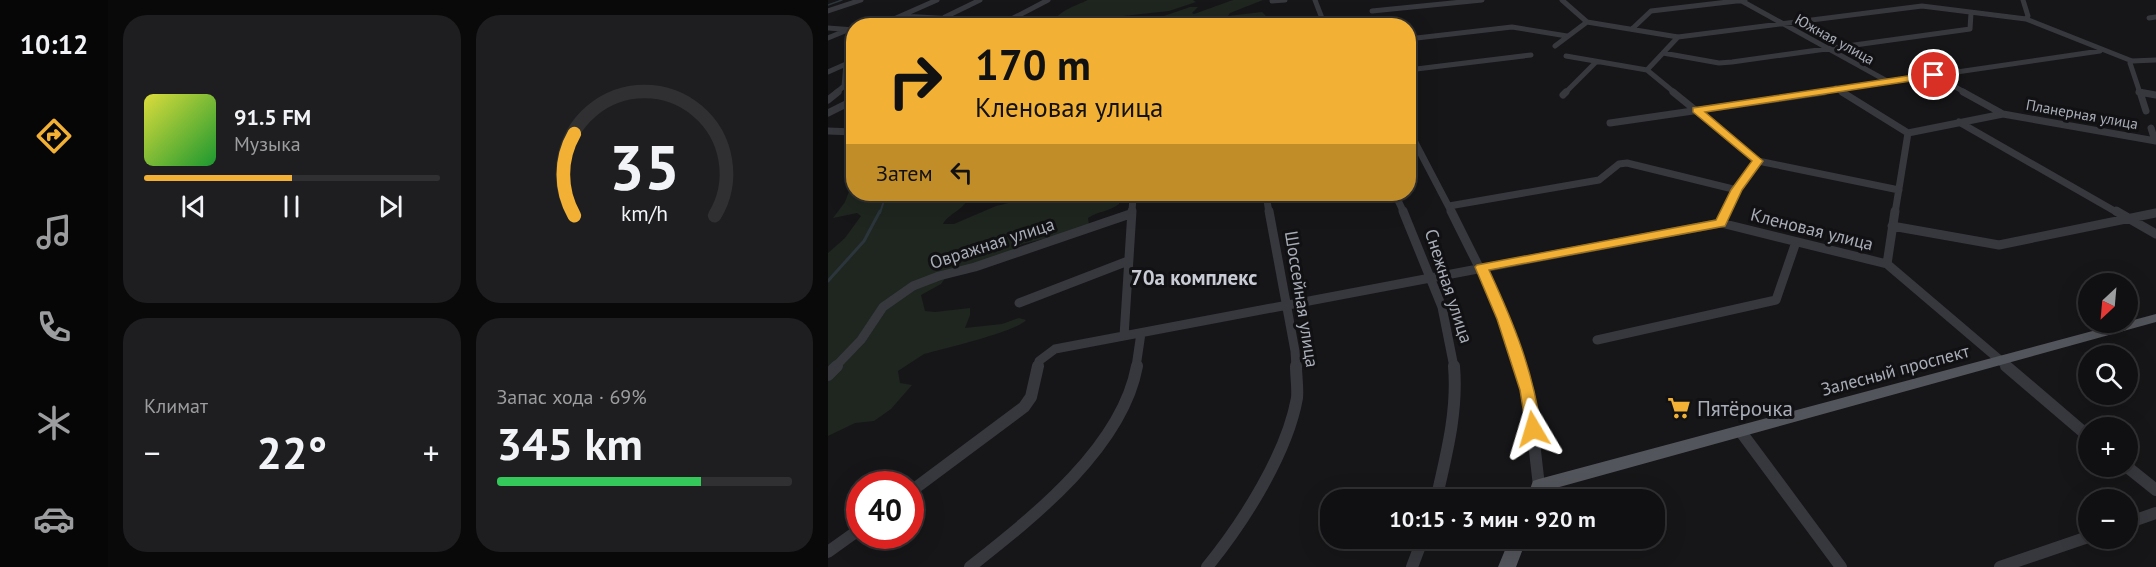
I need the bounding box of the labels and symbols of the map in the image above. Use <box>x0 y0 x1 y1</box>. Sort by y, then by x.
street label: Южная улица <box>1792 9 1878 69</box>
pin <box>1908 49 1959 100</box>
street label: Планерная улица <box>2024 95 2140 133</box>
street label: Кленовая улица <box>1748 203 1876 255</box>
street label: Овражная улица <box>927 212 1057 274</box>
street label: Снежная улица <box>1420 226 1478 346</box>
street label: Шоссейная улица <box>1280 229 1324 369</box>
district label: 70а комплекс <box>1131 264 1257 291</box>
north arrow <box>2078 273 2138 333</box>
street label: Залесный проспект <box>1818 339 1973 401</box>
supermarket icon: Пятёрочка <box>1666 395 1692 421</box>
place label: Пятёрочка <box>1697 395 1793 422</box>
position arrow <box>1501 397 1565 461</box>
speed limit sign: 40 <box>846 471 924 549</box>

